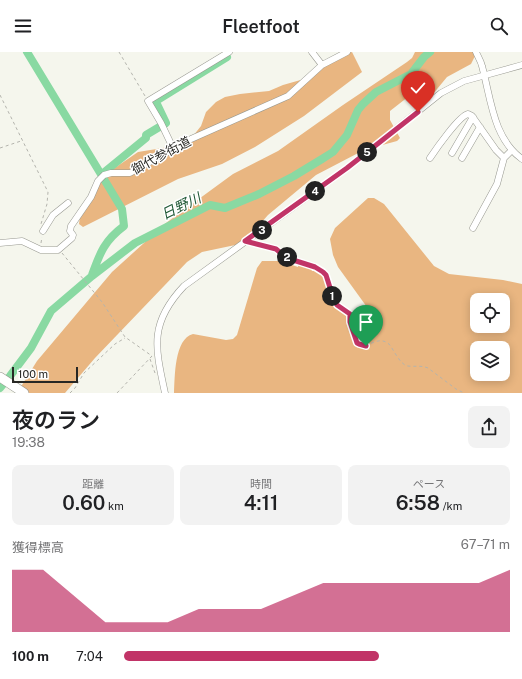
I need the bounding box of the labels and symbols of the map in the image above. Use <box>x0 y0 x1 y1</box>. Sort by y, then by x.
pin <box>401 71 435 112</box>
street label: 御代参街道 <box>129 134 193 177</box>
pin: 5 <box>357 142 377 162</box>
pin: 4 <box>305 181 325 201</box>
water label: 日野川 <box>159 189 205 222</box>
pin: 3 <box>252 220 272 240</box>
pin: 2 <box>277 247 297 267</box>
pin: 1 <box>322 286 342 306</box>
pin <box>349 305 383 346</box>
scale bar <box>12 365 78 384</box>

